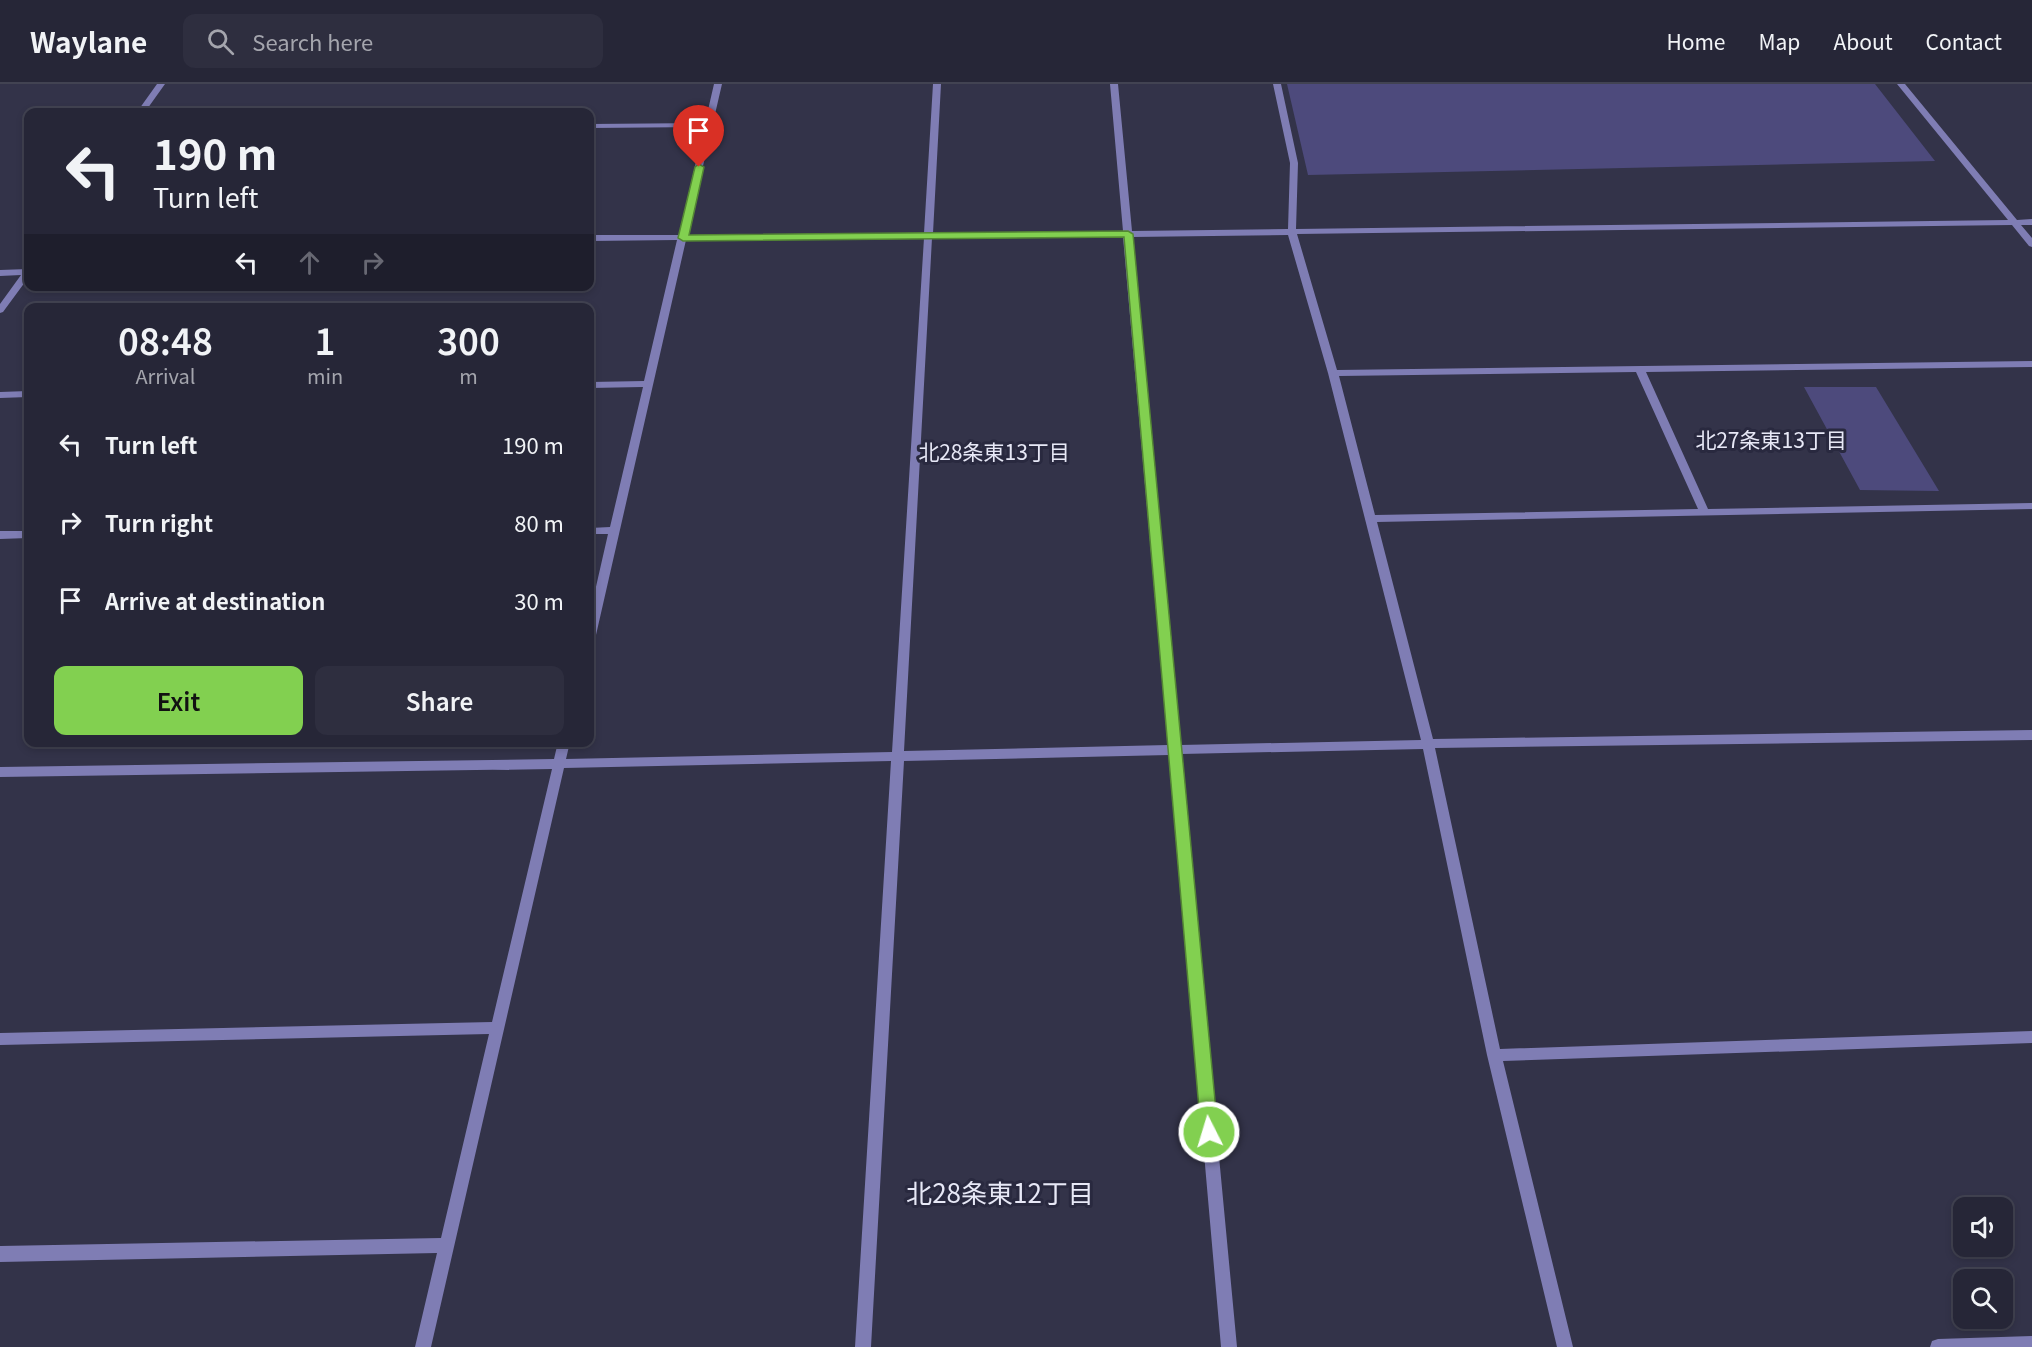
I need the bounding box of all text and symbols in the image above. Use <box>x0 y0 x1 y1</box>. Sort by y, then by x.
search box <box>183 14 603 68</box>
text: Waylane <box>30 21 147 61</box>
icon: search <box>204 25 237 58</box>
text: Search here <box>252 25 373 57</box>
text: Home <box>1666 26 1726 56</box>
text: Map <box>1759 26 1800 56</box>
text: About <box>1833 26 1893 56</box>
text: Contact <box>1926 26 2002 56</box>
pin <box>673 105 724 167</box>
icon: arrive <box>682 114 715 147</box>
text: 190 m <box>153 121 277 182</box>
icon: left <box>54 132 132 210</box>
text: Turn left <box>153 177 259 216</box>
icon: left <box>230 246 263 279</box>
icon: ahead <box>293 246 326 279</box>
icon: right <box>356 246 389 279</box>
text: 08:48 <box>118 313 213 365</box>
text: 1 <box>315 313 335 365</box>
text: 300 <box>437 313 500 365</box>
text: Arrival <box>135 361 195 390</box>
text: min <box>307 361 343 390</box>
text: m <box>459 361 478 390</box>
district label: 北27条東13丁目 <box>1695 424 1847 454</box>
icon: left <box>54 428 87 461</box>
text: Turn left <box>105 428 197 460</box>
text: 190 m <box>502 428 564 460</box>
district label: 北28条東13丁目 <box>918 436 1070 466</box>
icon: right <box>54 506 87 539</box>
text: Turn right <box>105 506 213 538</box>
text: 80 m <box>514 506 564 538</box>
icon: arrive <box>54 584 87 617</box>
text: Arrive at destination <box>105 584 325 616</box>
text: 30 m <box>514 584 564 616</box>
button: Exit <box>54 666 303 735</box>
button: Share <box>315 666 564 735</box>
position arrow <box>1177 1100 1241 1164</box>
district label: 北28条東12丁目 <box>906 1173 1094 1210</box>
map controls <box>1953 1197 2013 1329</box>
button: sound <box>1953 1197 2013 1257</box>
button: search <box>1953 1269 2013 1329</box>

